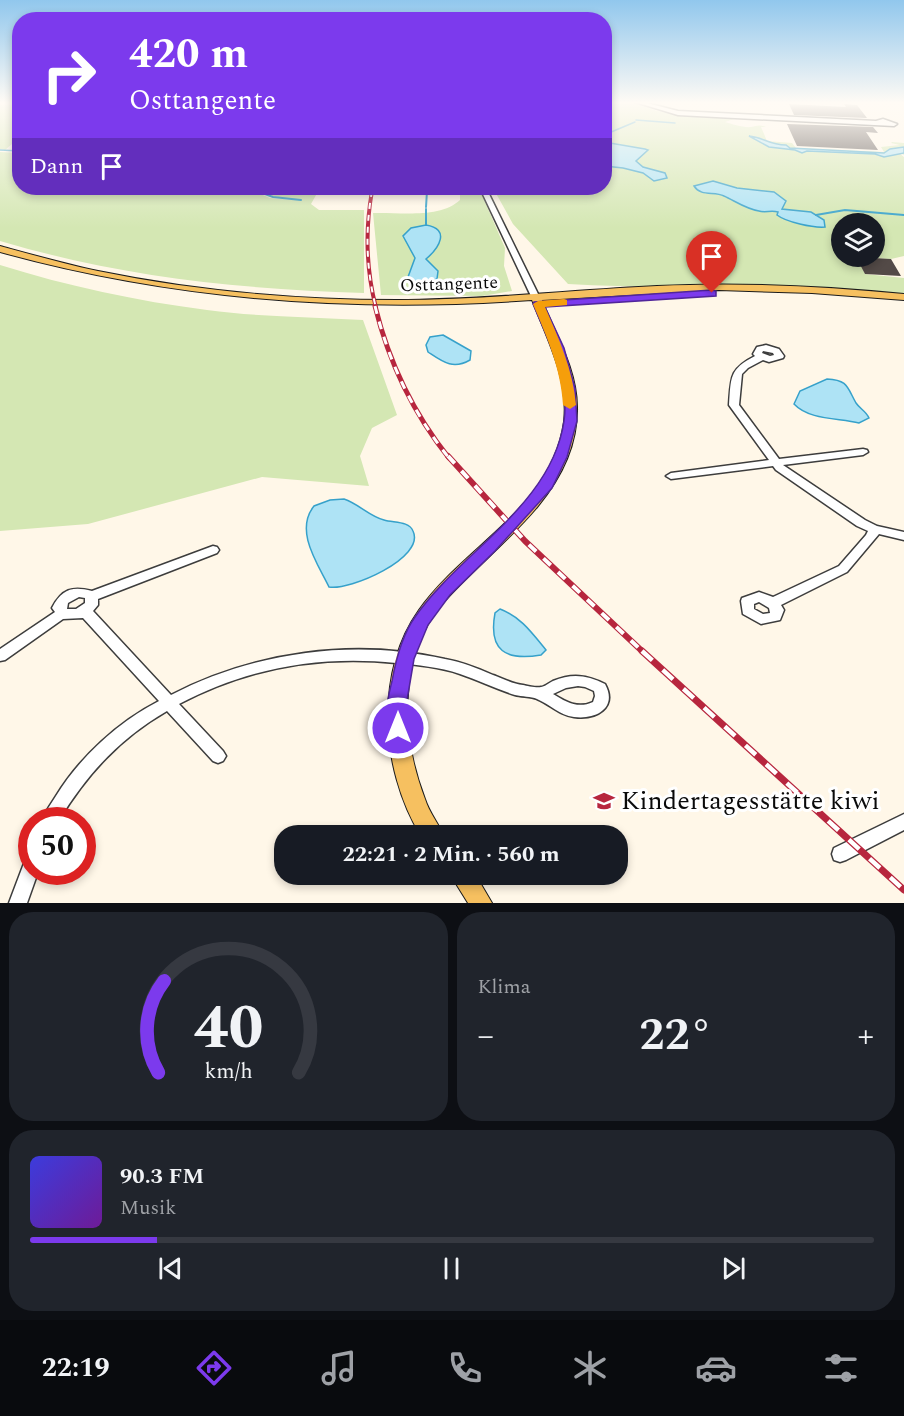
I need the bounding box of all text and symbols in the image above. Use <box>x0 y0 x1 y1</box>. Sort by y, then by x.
text: 420 m <box>129 23 248 86</box>
icon: right <box>30 36 108 114</box>
text: Osttangente <box>129 80 276 122</box>
text: Dann <box>30 150 83 183</box>
icon: arrive <box>95 150 128 183</box>
map controls <box>831 213 885 267</box>
button: layers <box>831 213 885 267</box>
pin <box>686 231 737 293</box>
icon: arrive <box>695 240 728 273</box>
street label: Osttangente <box>400 269 498 299</box>
position arrow <box>366 696 430 760</box>
place label: Kindertagesstätte kiwi <box>621 781 880 821</box>
school or university icon: Kindertagesstätte kiwi <box>592 789 616 813</box>
speed limit sign: 50 <box>18 807 96 885</box>
text: 22:21 · 2 Min. · 560 m <box>342 838 560 871</box>
text: Klima <box>478 972 531 1002</box>
text: 40 <box>193 981 263 1076</box>
text: 22° <box>639 1001 712 1070</box>
text: − <box>478 1011 494 1061</box>
text: + <box>858 1011 874 1061</box>
text: km/h <box>204 1056 252 1089</box>
text: 90.3 FM <box>120 1160 204 1193</box>
text: Musik <box>120 1193 176 1223</box>
icon: previous <box>154 1252 187 1285</box>
icon: pause <box>435 1252 468 1285</box>
icon: next <box>717 1252 750 1285</box>
text: 22:19 <box>42 1347 110 1389</box>
icon: directions <box>193 1347 235 1389</box>
icon: music <box>318 1347 360 1389</box>
icon: phone <box>444 1347 486 1389</box>
icon: climate <box>569 1347 611 1389</box>
icon: car <box>695 1347 737 1389</box>
icon: filters <box>820 1347 862 1389</box>

